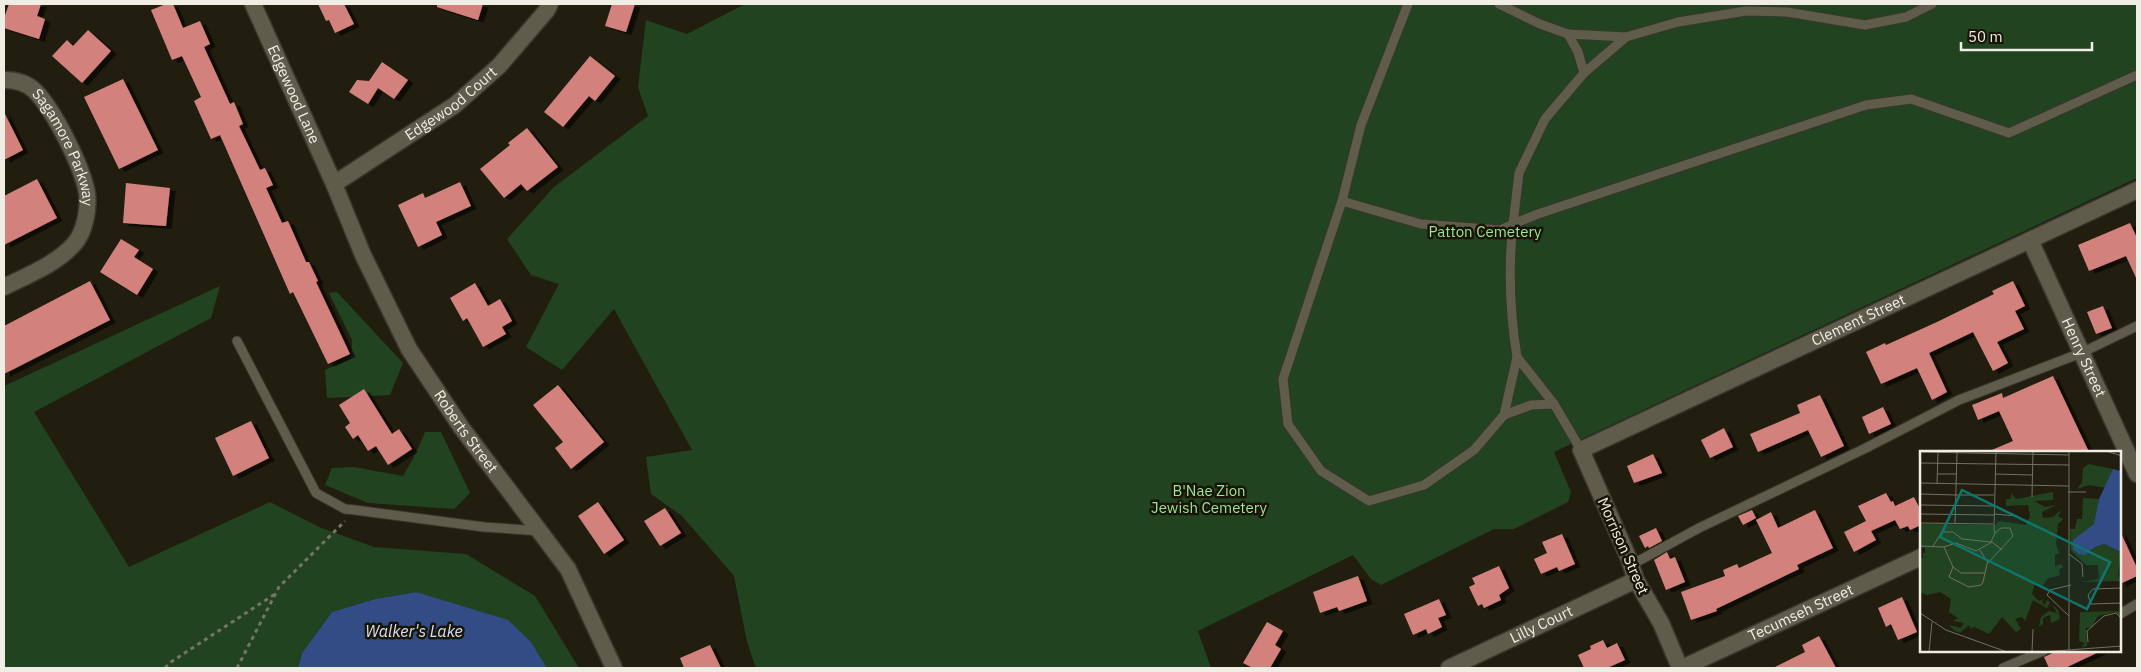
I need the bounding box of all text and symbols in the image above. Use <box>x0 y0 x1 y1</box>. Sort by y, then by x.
scale bar <box>1961 20 2092 52</box>
text: 50 m <box>1968 27 2003 46</box>
street label: Edgewood Lane <box>264 42 325 146</box>
street label: Edgewood Court <box>401 62 501 144</box>
street label: Sagamore Parkway <box>28 84 98 207</box>
park label: Patton Cemetery <box>1428 222 1542 241</box>
street label: Clement Street <box>1808 290 1908 350</box>
street label: Henry Street <box>2058 314 2110 400</box>
street label: Roberts Street <box>430 386 502 477</box>
inset map <box>1920 451 2121 652</box>
park label: B'Nae Zion Jewish Cemetery <box>1151 481 1267 517</box>
street label: Morrison Street <box>1594 494 1653 597</box>
street label: Tecumseh Street <box>1745 580 1856 645</box>
street label: Lilly Court <box>1507 601 1576 647</box>
water label: Walker's Lake <box>365 621 463 641</box>

